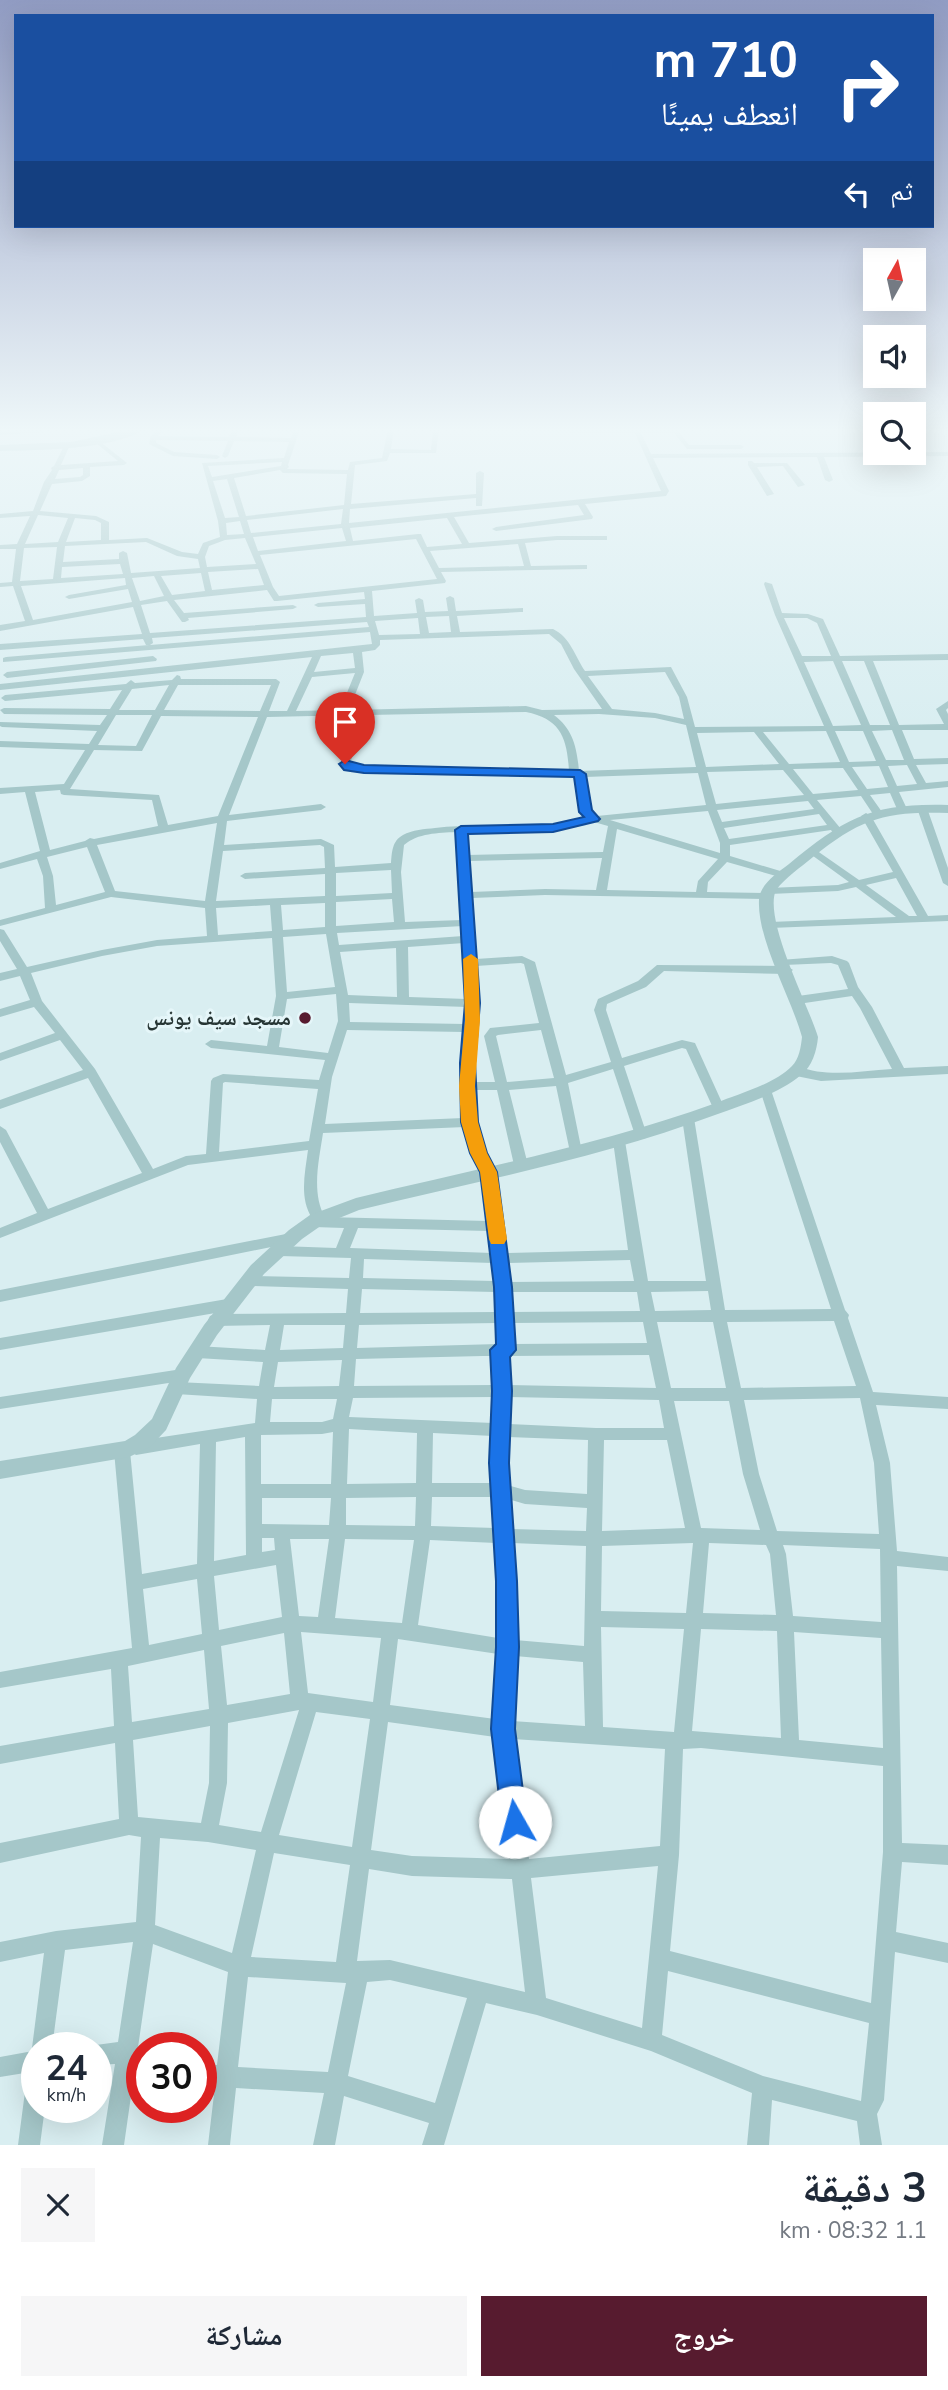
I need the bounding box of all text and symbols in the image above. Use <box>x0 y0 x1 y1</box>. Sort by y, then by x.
text: 710 m <box>654 27 798 94</box>
icon: right <box>822 42 913 133</box>
text: انعطف يمينًا <box>661 93 798 136</box>
text: ثم <box>890 174 913 209</box>
icon: left <box>838 175 876 213</box>
north arrow <box>863 248 926 312</box>
map controls <box>863 248 926 465</box>
button: sound <box>863 325 926 388</box>
button: search <box>863 402 926 465</box>
pin <box>315 692 375 764</box>
icon: arrive <box>326 703 364 741</box>
place label: مسجد سيف يونس <box>146 1004 291 1032</box>
marker: مسجد سيف يونس <box>297 1010 313 1026</box>
position arrow <box>478 1785 552 1859</box>
speed limit sign: 30 <box>126 2032 217 2123</box>
text: 24 <box>45 2045 88 2092</box>
text: km/h <box>47 2083 86 2107</box>
text: 3 دقيقة <box>802 2160 927 2217</box>
button: close <box>21 2168 95 2242</box>
text: 1.1 km · 08:32 <box>780 2215 927 2246</box>
button: مشاركة <box>21 2296 467 2376</box>
button: خروج <box>481 2296 927 2376</box>

